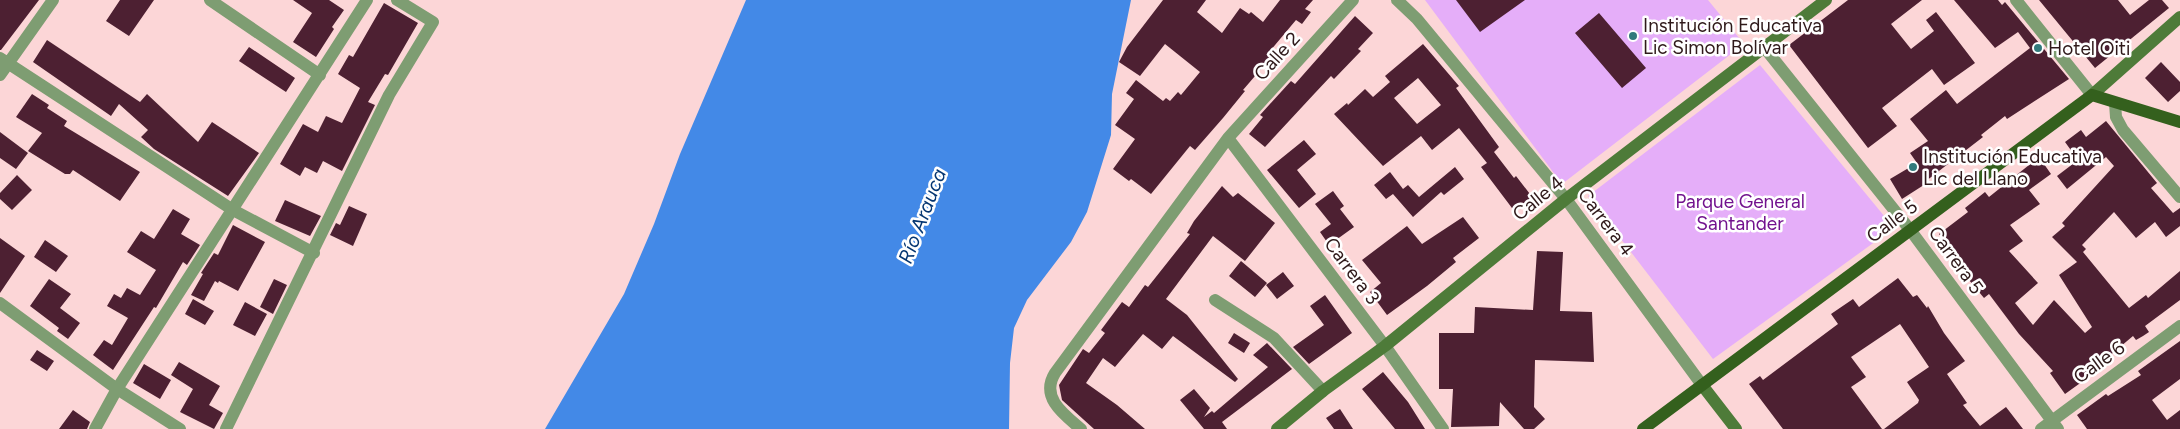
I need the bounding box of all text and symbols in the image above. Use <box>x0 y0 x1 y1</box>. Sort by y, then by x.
place label: Institución Educativa Lic Simon Bolívar <box>1643 14 1822 59</box>
street label: Calle 2 <box>1249 27 1305 85</box>
marker: Institución Educativa Lic Simon Bolívar <box>1627 30 1639 42</box>
place label: Hotel Oiti <box>2048 37 2130 60</box>
marker: Hotel Oiti <box>2032 42 2044 54</box>
place label: Institución Educativa Lic del Llano <box>1923 145 2102 190</box>
marker: Institución Educativa Lic del Llano <box>1907 161 1919 173</box>
water label: Río Arauca <box>893 165 951 267</box>
street label: Calle 4 <box>1508 170 1568 225</box>
street label: Carrera 4 <box>1573 183 1639 261</box>
park label: Parque General Santander <box>1675 190 1805 235</box>
street label: Calle 5 <box>1862 194 1922 248</box>
street label: Carrera 5 <box>1924 222 1988 299</box>
street label: Carrera 3 <box>1319 233 1385 309</box>
street label: Calle 6 <box>2069 336 2129 388</box>

